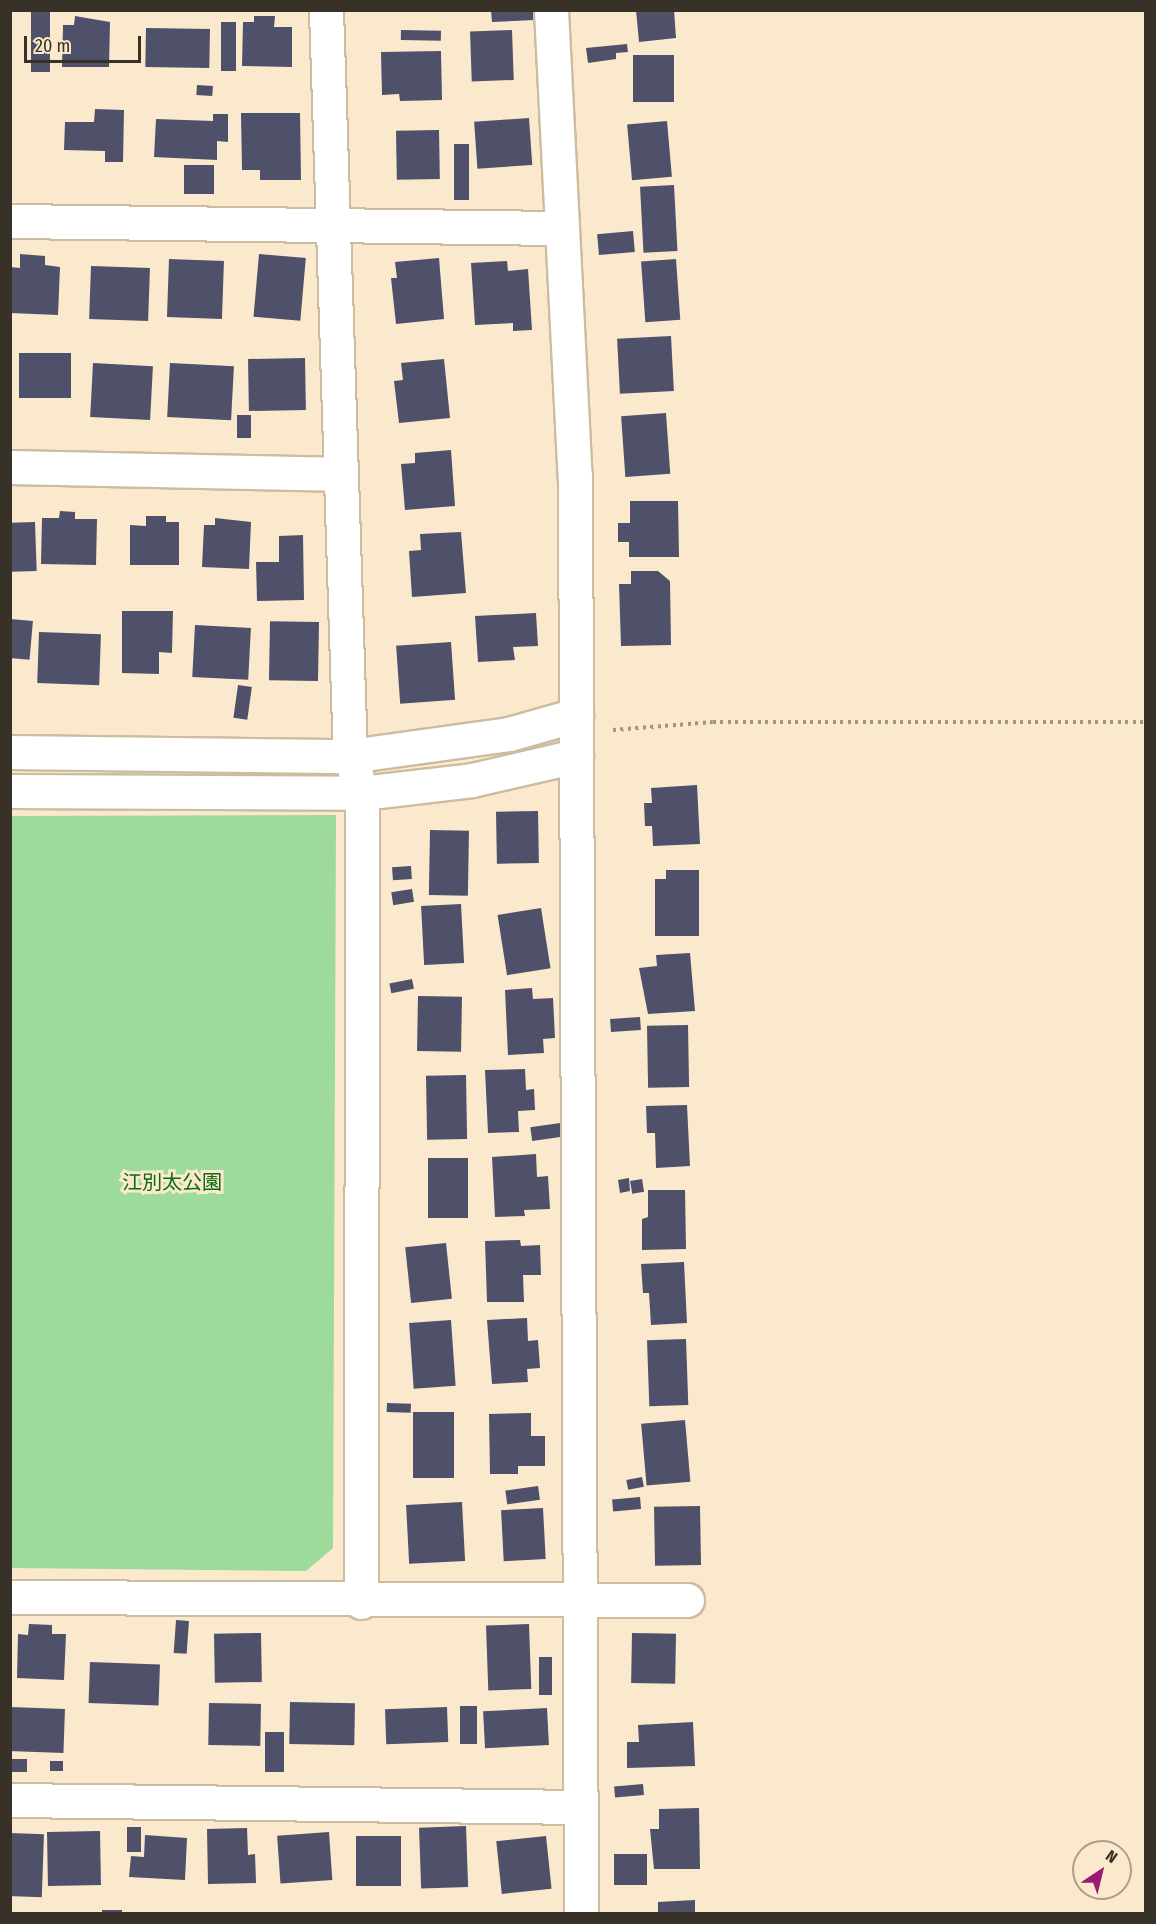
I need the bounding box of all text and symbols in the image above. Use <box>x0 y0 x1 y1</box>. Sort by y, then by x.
scale bar <box>27 24 144 62</box>
text: 20 m <box>35 35 70 57</box>
park label: 江別太公園 <box>122 1170 222 1194</box>
north arrow <box>1072 1840 1132 1900</box>
text: N <box>1102 1846 1121 1867</box>

